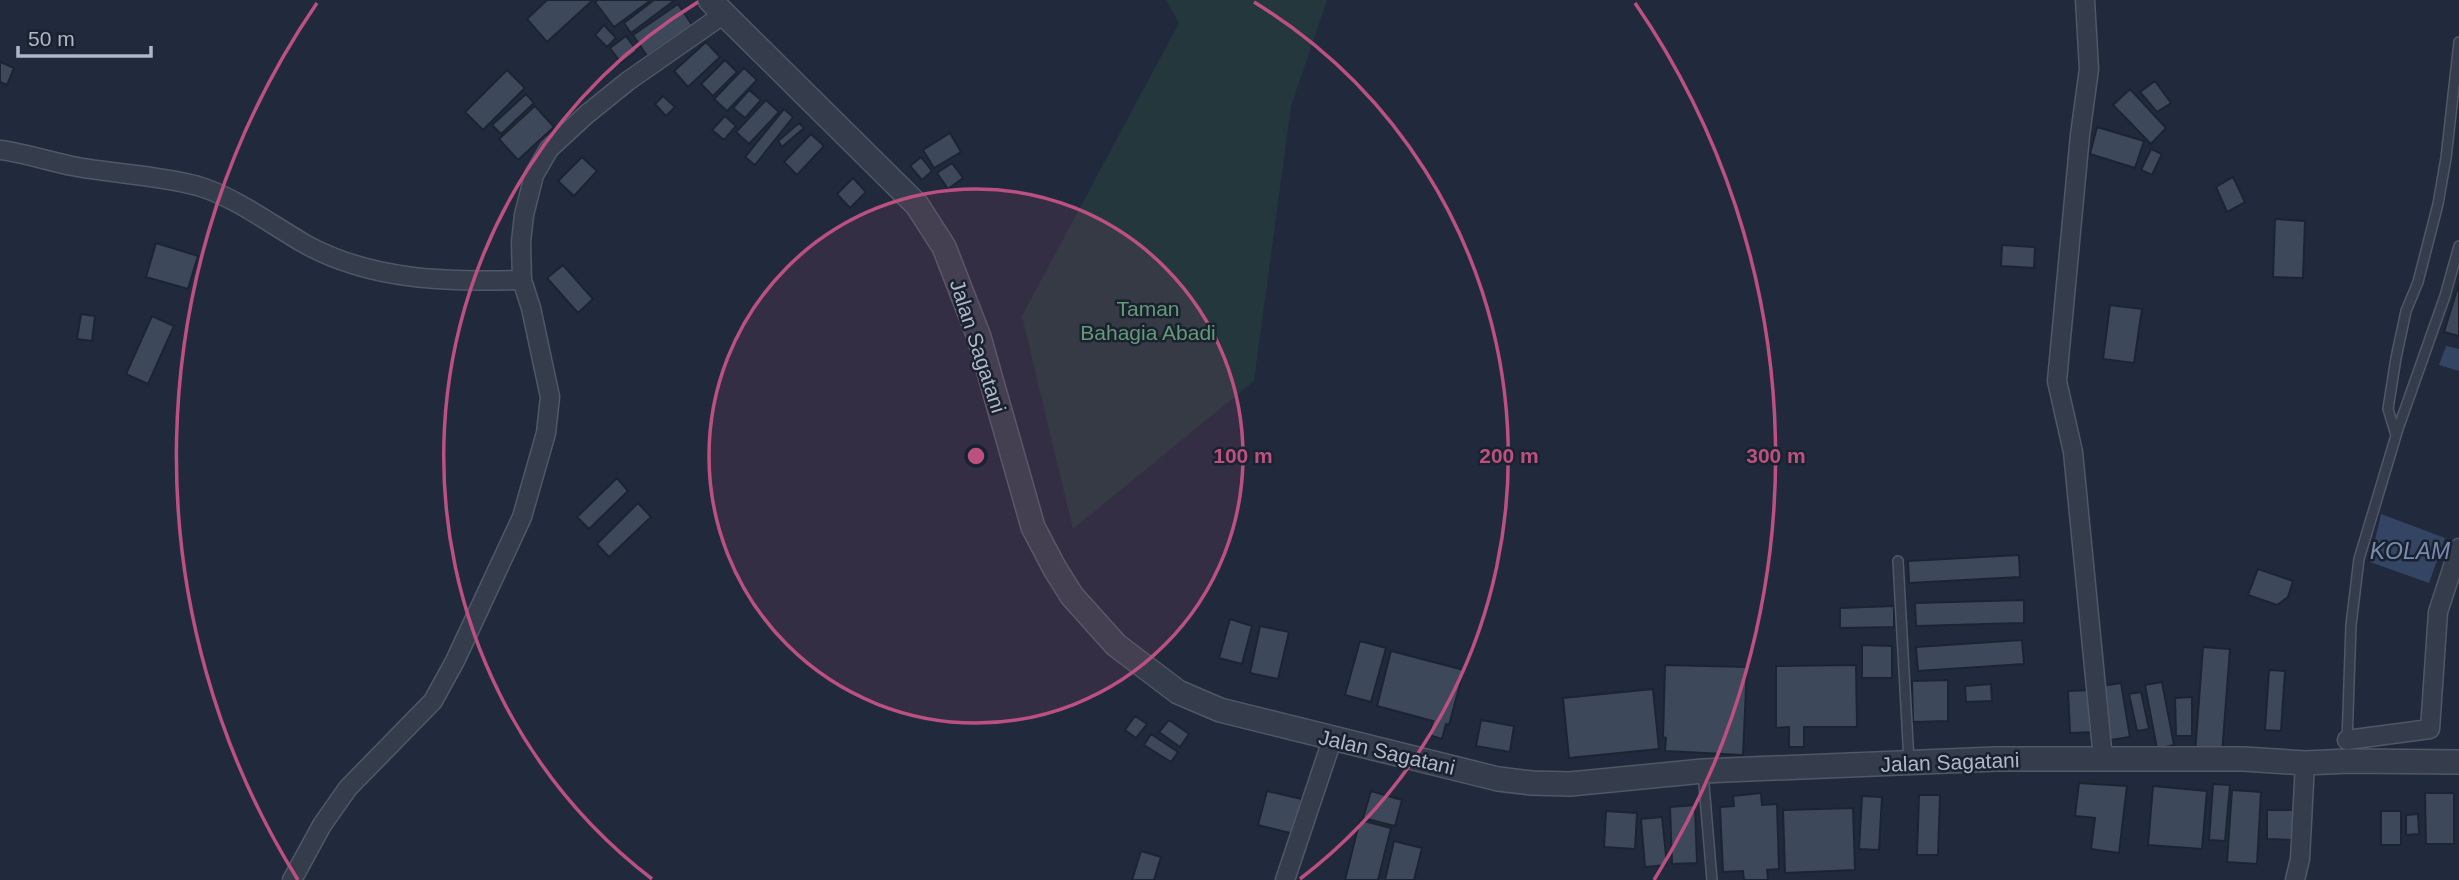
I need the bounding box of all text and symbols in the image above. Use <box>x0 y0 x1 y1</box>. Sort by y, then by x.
scale bar <box>18 14 150 58</box>
text: 50 m <box>28 27 75 50</box>
street label: Jalan Sagatani <box>946 276 1010 416</box>
park label: Taman Bahagia Abadi <box>1080 297 1216 344</box>
centre of rings <box>964 444 988 468</box>
text: 100 m <box>1213 444 1273 467</box>
text: 200 m <box>1479 444 1539 467</box>
text: 300 m <box>1746 444 1806 467</box>
water label: KOLAM <box>2370 538 2451 564</box>
street label: Jalan Sagatani <box>1317 725 1457 779</box>
street label: Jalan Sagatani <box>1880 748 2020 776</box>

